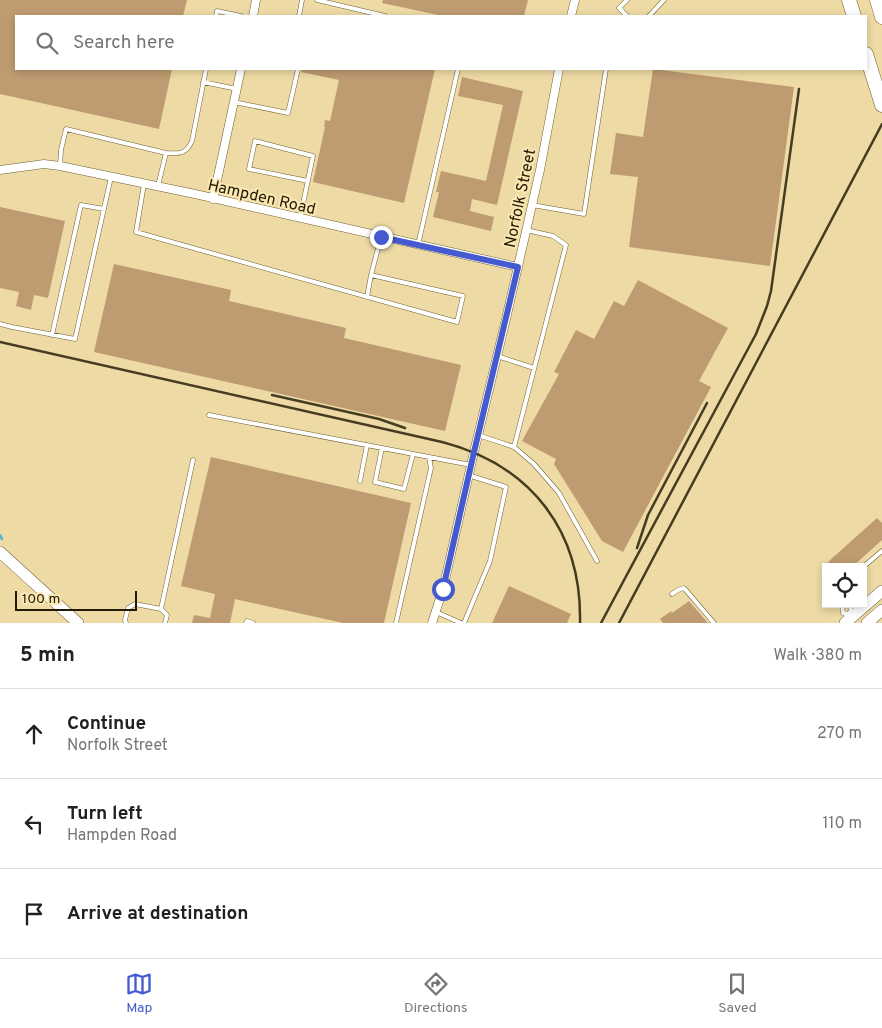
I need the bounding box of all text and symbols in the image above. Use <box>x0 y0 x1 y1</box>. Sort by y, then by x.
search box <box>15 15 867 70</box>
icon: search <box>33 29 61 57</box>
text: Search here <box>73 31 175 55</box>
street label: Norfolk Street <box>501 147 541 250</box>
street label: Hampden Road <box>206 176 317 220</box>
route end <box>370 226 393 249</box>
map controls <box>822 563 867 608</box>
button: locate <box>822 563 867 608</box>
route start <box>432 578 455 601</box>
scale bar <box>15 588 138 611</box>
text: 100 m <box>22 591 60 608</box>
text: 5 min <box>20 642 75 669</box>
text: Walk · 380 m <box>774 646 862 666</box>
text: Continue <box>67 712 146 736</box>
icon: ahead <box>20 720 48 748</box>
text: 270 m <box>817 724 862 744</box>
text: Norfolk Street <box>67 736 168 756</box>
text: Turn left <box>67 802 143 826</box>
icon: left <box>20 810 48 838</box>
text: 110 m <box>822 814 862 834</box>
text: Hampden Road <box>67 826 177 846</box>
icon: arrive <box>20 900 48 928</box>
text: Arrive at destination <box>67 902 248 926</box>
tab: Map <box>125 970 153 1017</box>
tab: Directions <box>404 970 468 1017</box>
tab: Saved <box>718 970 757 1017</box>

